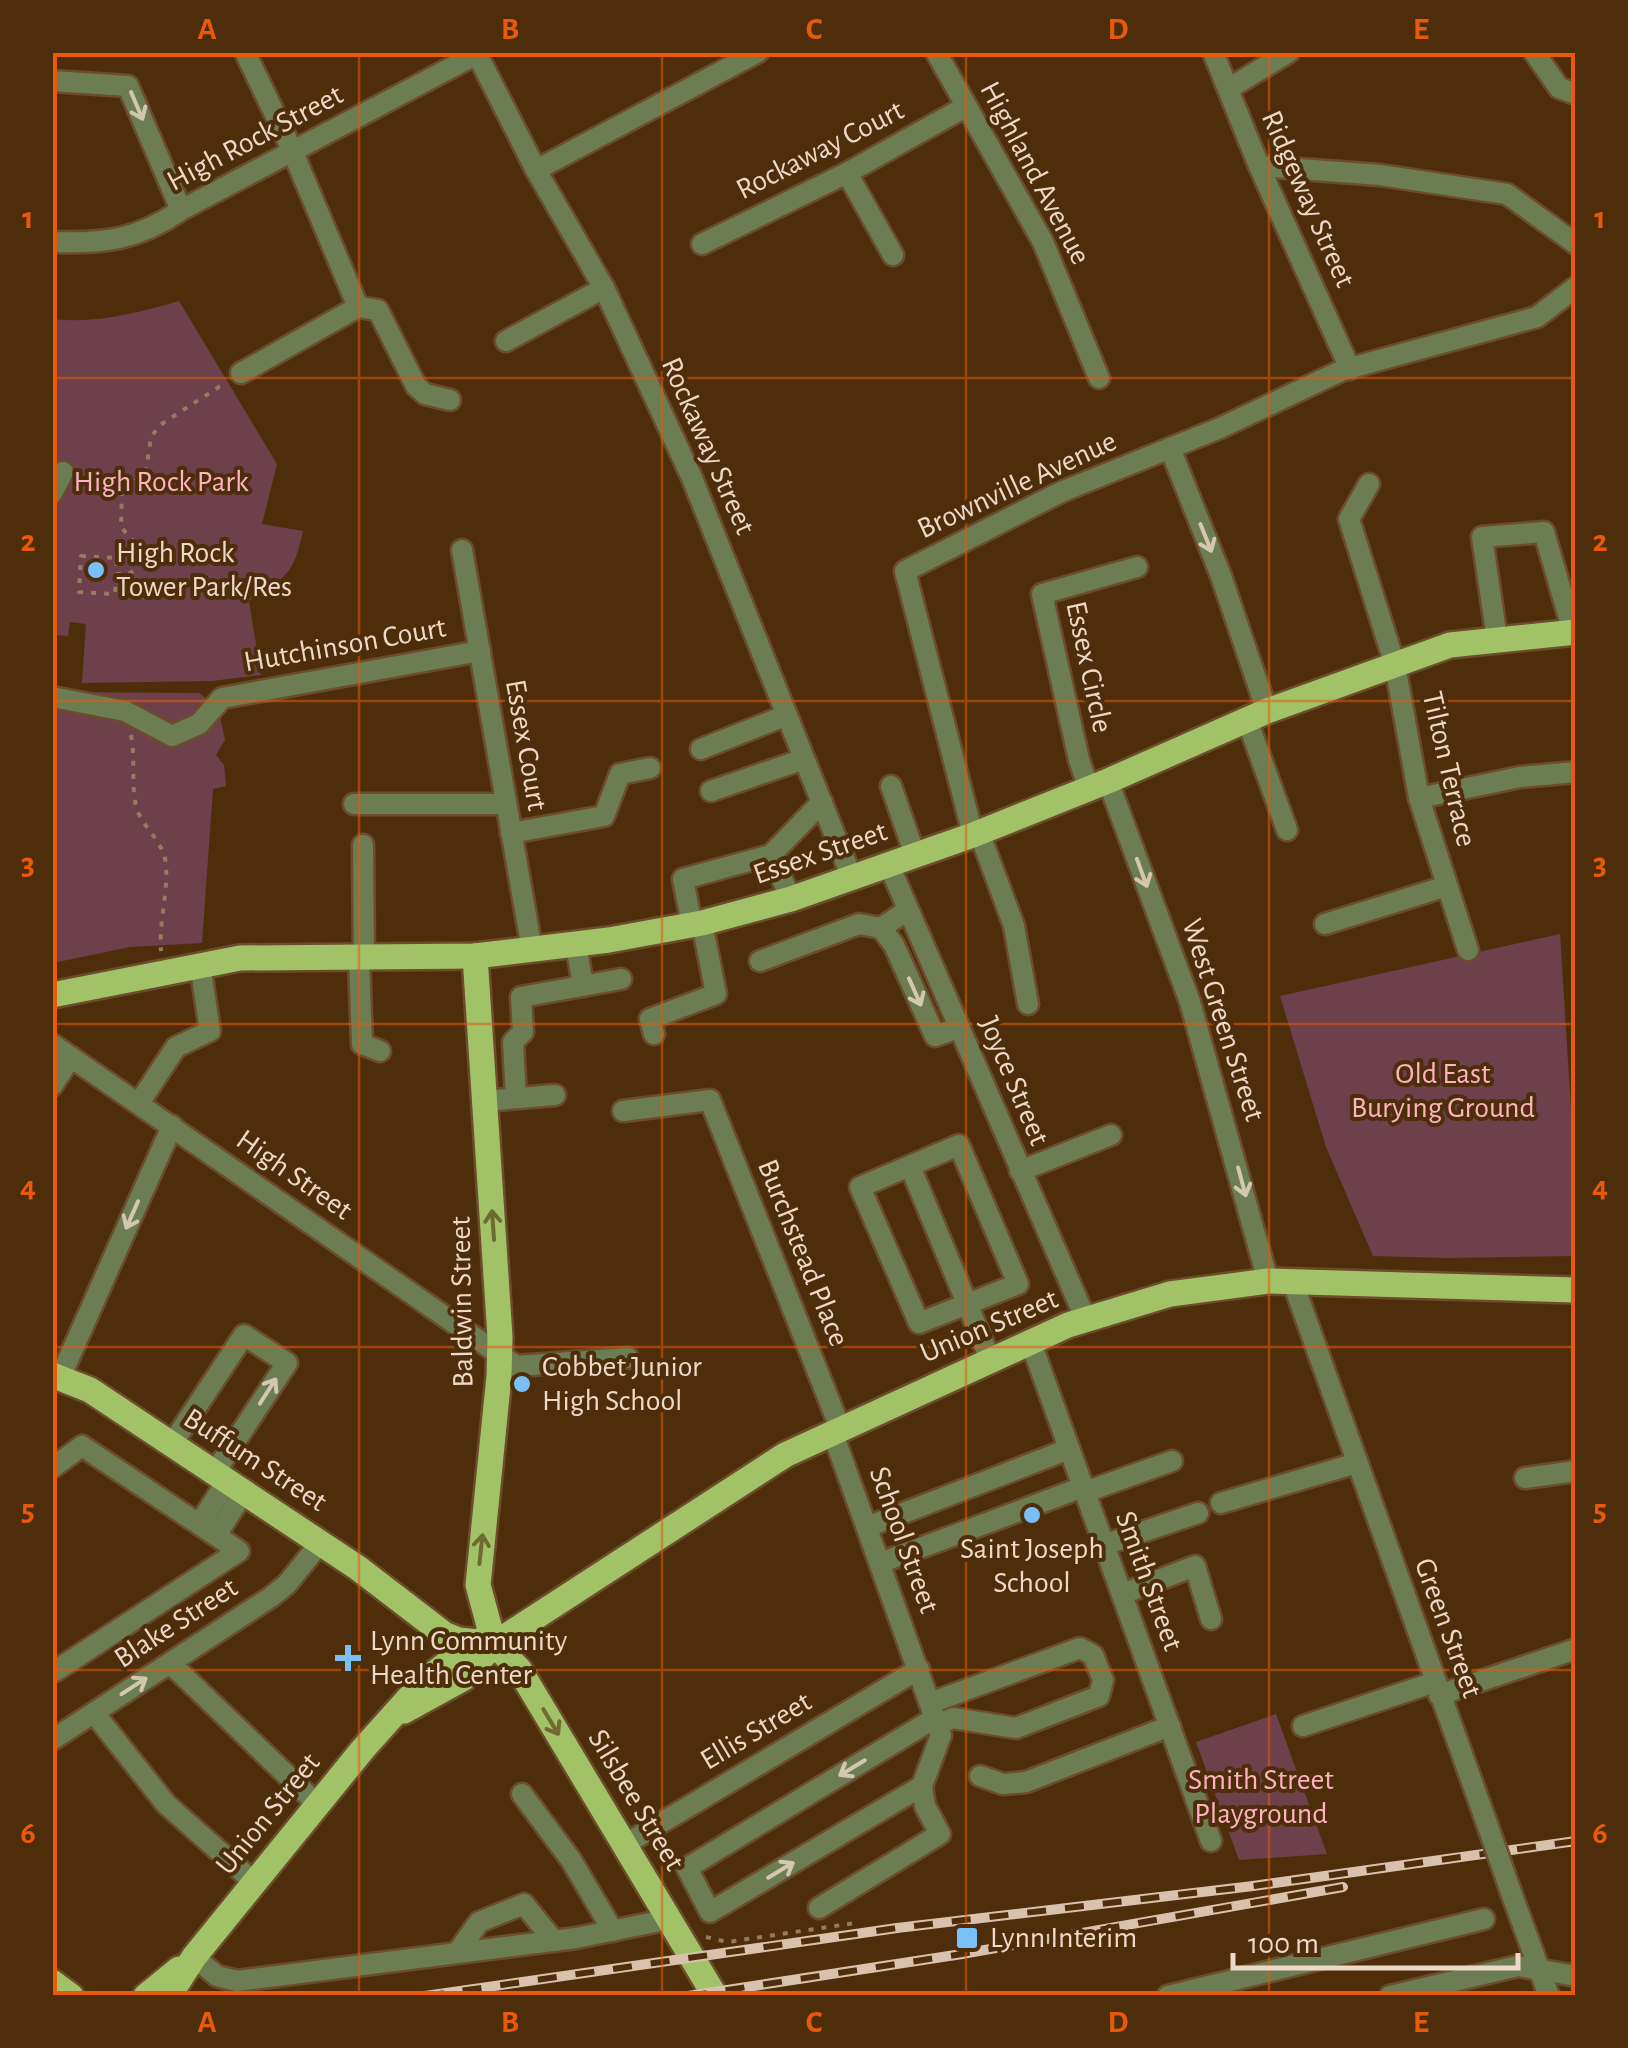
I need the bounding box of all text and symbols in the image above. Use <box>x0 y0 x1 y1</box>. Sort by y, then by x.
text: A <box>197 13 217 45</box>
text: B <box>501 13 519 45</box>
text: C <box>806 13 823 45</box>
text: D <box>1108 13 1129 45</box>
text: E <box>1413 13 1429 45</box>
street label: Highland Avenue <box>974 77 1096 269</box>
street label: High Rock Street <box>162 79 348 197</box>
one-way arrow <box>129 90 147 121</box>
street label: Rockaway Court <box>731 95 909 205</box>
street label: Ridgeway Street <box>1256 106 1360 292</box>
text: 1 <box>22 202 34 234</box>
text: 1 <box>1594 202 1606 234</box>
street label: Rockaway Street <box>656 353 761 539</box>
street label: Brownville Avenue <box>913 426 1121 544</box>
park label: High Rock Park <box>73 467 249 497</box>
one-way arrow <box>1199 523 1217 553</box>
text: 2 <box>20 525 36 557</box>
text: 2 <box>1592 525 1608 557</box>
place label: High Rock Tower Park/Res <box>116 538 292 602</box>
marker: High Rock Tower Park/Res <box>85 559 107 581</box>
street label: Essex Circle <box>1060 598 1118 736</box>
street label: Hutchinson Court <box>242 612 449 678</box>
street label: Essex Court <box>500 677 552 813</box>
street label: Tilton Terrace <box>1417 689 1481 849</box>
street label: Essex Street <box>749 816 891 890</box>
text: 3 <box>21 848 35 880</box>
text: 3 <box>1593 848 1607 880</box>
one-way arrow <box>1134 856 1152 887</box>
street label: West Green Street <box>1176 915 1270 1125</box>
one-way arrow <box>907 976 925 1007</box>
street label: Joyce Street <box>974 1012 1055 1150</box>
park label: Old East Burying Ground <box>1351 1059 1535 1123</box>
street label: High Street <box>231 1124 358 1226</box>
street label: Burchstead Place <box>752 1155 854 1351</box>
one-way arrow <box>1233 1165 1252 1197</box>
text: 4 <box>20 1171 36 1203</box>
text: 4 <box>1592 1171 1608 1203</box>
one-way arrow <box>122 1199 140 1230</box>
one-way arrow <box>483 1209 502 1241</box>
street label: Baldwin Street <box>445 1216 478 1388</box>
street label: Union Street <box>916 1283 1063 1368</box>
place label: Cobbet Junior High School <box>542 1352 702 1416</box>
marker: Cobbet Junior High School <box>511 1373 533 1395</box>
one-way arrow <box>258 1377 279 1406</box>
street label: Buffum Street <box>178 1403 332 1517</box>
street label: School Street <box>864 1463 944 1617</box>
text: 5 <box>21 1494 35 1526</box>
text: 5 <box>1593 1494 1607 1526</box>
marker: Saint Joseph School <box>1021 1504 1043 1526</box>
street label: Smith Street <box>1110 1507 1188 1655</box>
one-way arrow <box>472 1533 491 1565</box>
place label: Saint Joseph School <box>960 1534 1104 1598</box>
street label: Green Street <box>1409 1554 1487 1702</box>
street label: Blake Street <box>109 1572 243 1674</box>
place label: Lynn Community Health Center <box>370 1626 568 1690</box>
marker: Lynn Community Health Center <box>335 1645 361 1671</box>
one-way arrow <box>119 1676 148 1697</box>
street label: Ellis Street <box>695 1686 817 1776</box>
one-way arrow <box>541 1707 561 1736</box>
street label: Silsbee Street <box>582 1724 690 1876</box>
street label: Union Street <box>210 1747 326 1880</box>
one-way arrow <box>838 1758 867 1778</box>
park label: Smith Street Playground <box>1188 1765 1334 1829</box>
text: 6 <box>20 1817 36 1849</box>
text: 6 <box>1592 1817 1608 1849</box>
one-way arrow <box>766 1860 795 1880</box>
scale bar <box>1233 1908 1518 1970</box>
place label: Lynn Interim <box>990 1923 1137 1953</box>
marker: Lynn Interim <box>954 1925 980 1951</box>
text: 100 m <box>1248 1929 1319 1959</box>
text: A <box>197 2006 217 2038</box>
text: B <box>501 2006 519 2038</box>
text: C <box>806 2006 823 2038</box>
text: D <box>1108 2006 1129 2038</box>
text: E <box>1413 2006 1429 2038</box>

